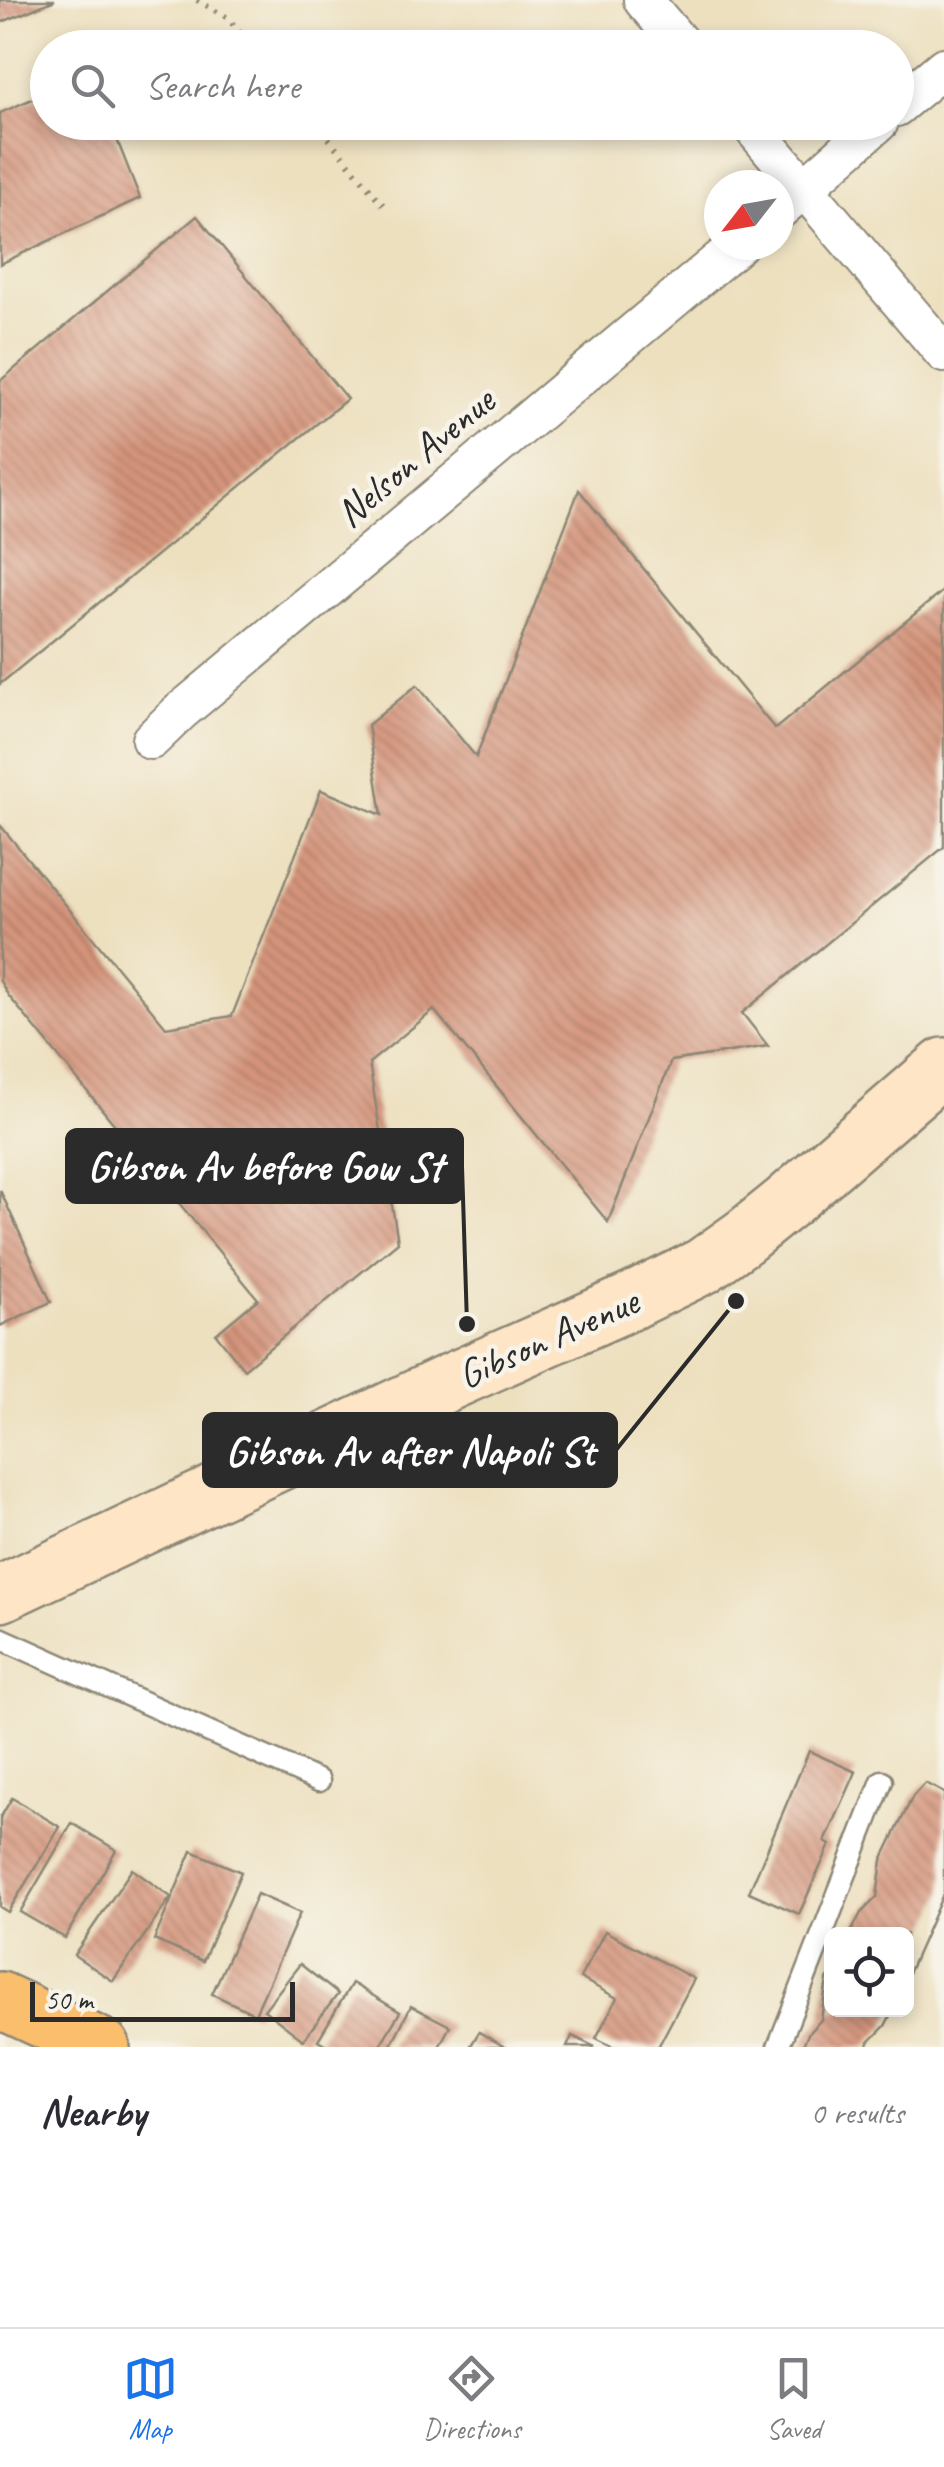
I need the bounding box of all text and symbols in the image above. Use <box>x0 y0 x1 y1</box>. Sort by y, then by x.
search box <box>30 30 914 140</box>
icon: search <box>65 58 120 113</box>
text: Search here <box>145 62 300 109</box>
north arrow <box>704 170 794 260</box>
street label: Nelson Avenue <box>325 374 507 538</box>
callout: Gibson Av before Gow St <box>67 1130 462 1202</box>
text: Gibson Av before Gow St <box>87 1140 449 1193</box>
street label: Gibson Avenue <box>450 1275 649 1400</box>
callout: Gibson Av after Napoli St <box>204 1414 616 1486</box>
text: Gibson Av after Napoli St <box>226 1425 600 1478</box>
map controls <box>824 1927 914 2017</box>
button: locate <box>824 1927 914 2017</box>
scale bar <box>30 1977 295 2022</box>
text: 50 m <box>45 1982 93 2017</box>
text: Nearby <box>40 2086 146 2139</box>
text: 0 results <box>810 2092 904 2133</box>
tab: Map <box>123 2351 178 2446</box>
tab: Directions <box>423 2351 521 2446</box>
tab: Saved <box>766 2351 821 2446</box>

